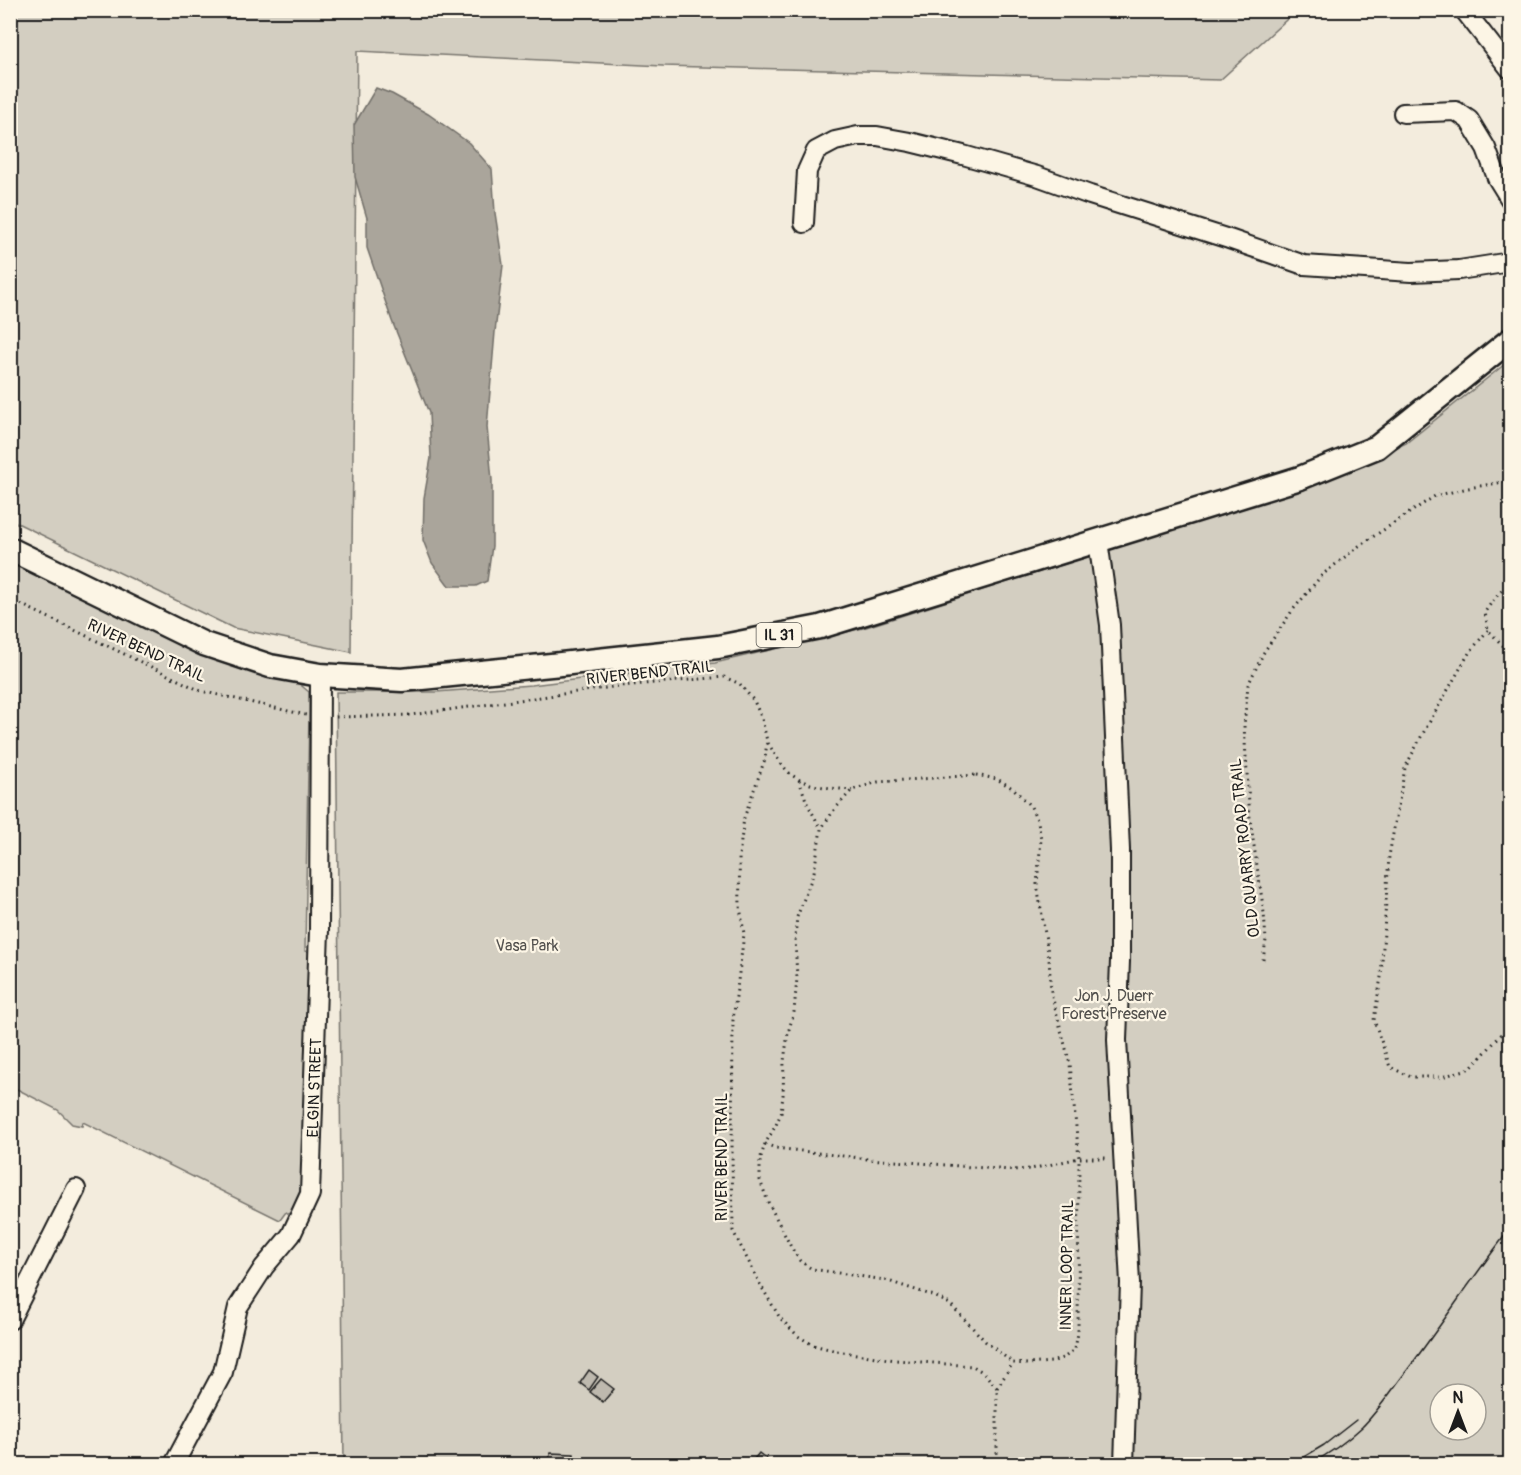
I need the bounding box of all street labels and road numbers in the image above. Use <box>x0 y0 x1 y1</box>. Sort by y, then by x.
street label: RIVER BEND TRAIL <box>84 615 209 687</box>
road number: IL 31 <box>756 623 802 647</box>
street label: RIVER BEND TRAIL <box>585 656 715 690</box>
street label: OLD QUARRY ROAD TRAIL <box>1226 757 1264 939</box>
street label: ELGIN STREET <box>303 1037 326 1138</box>
street label: RIVER BEND TRAIL <box>712 1093 732 1221</box>
street label: INNER LOOP TRAIL <box>1056 1199 1078 1331</box>

